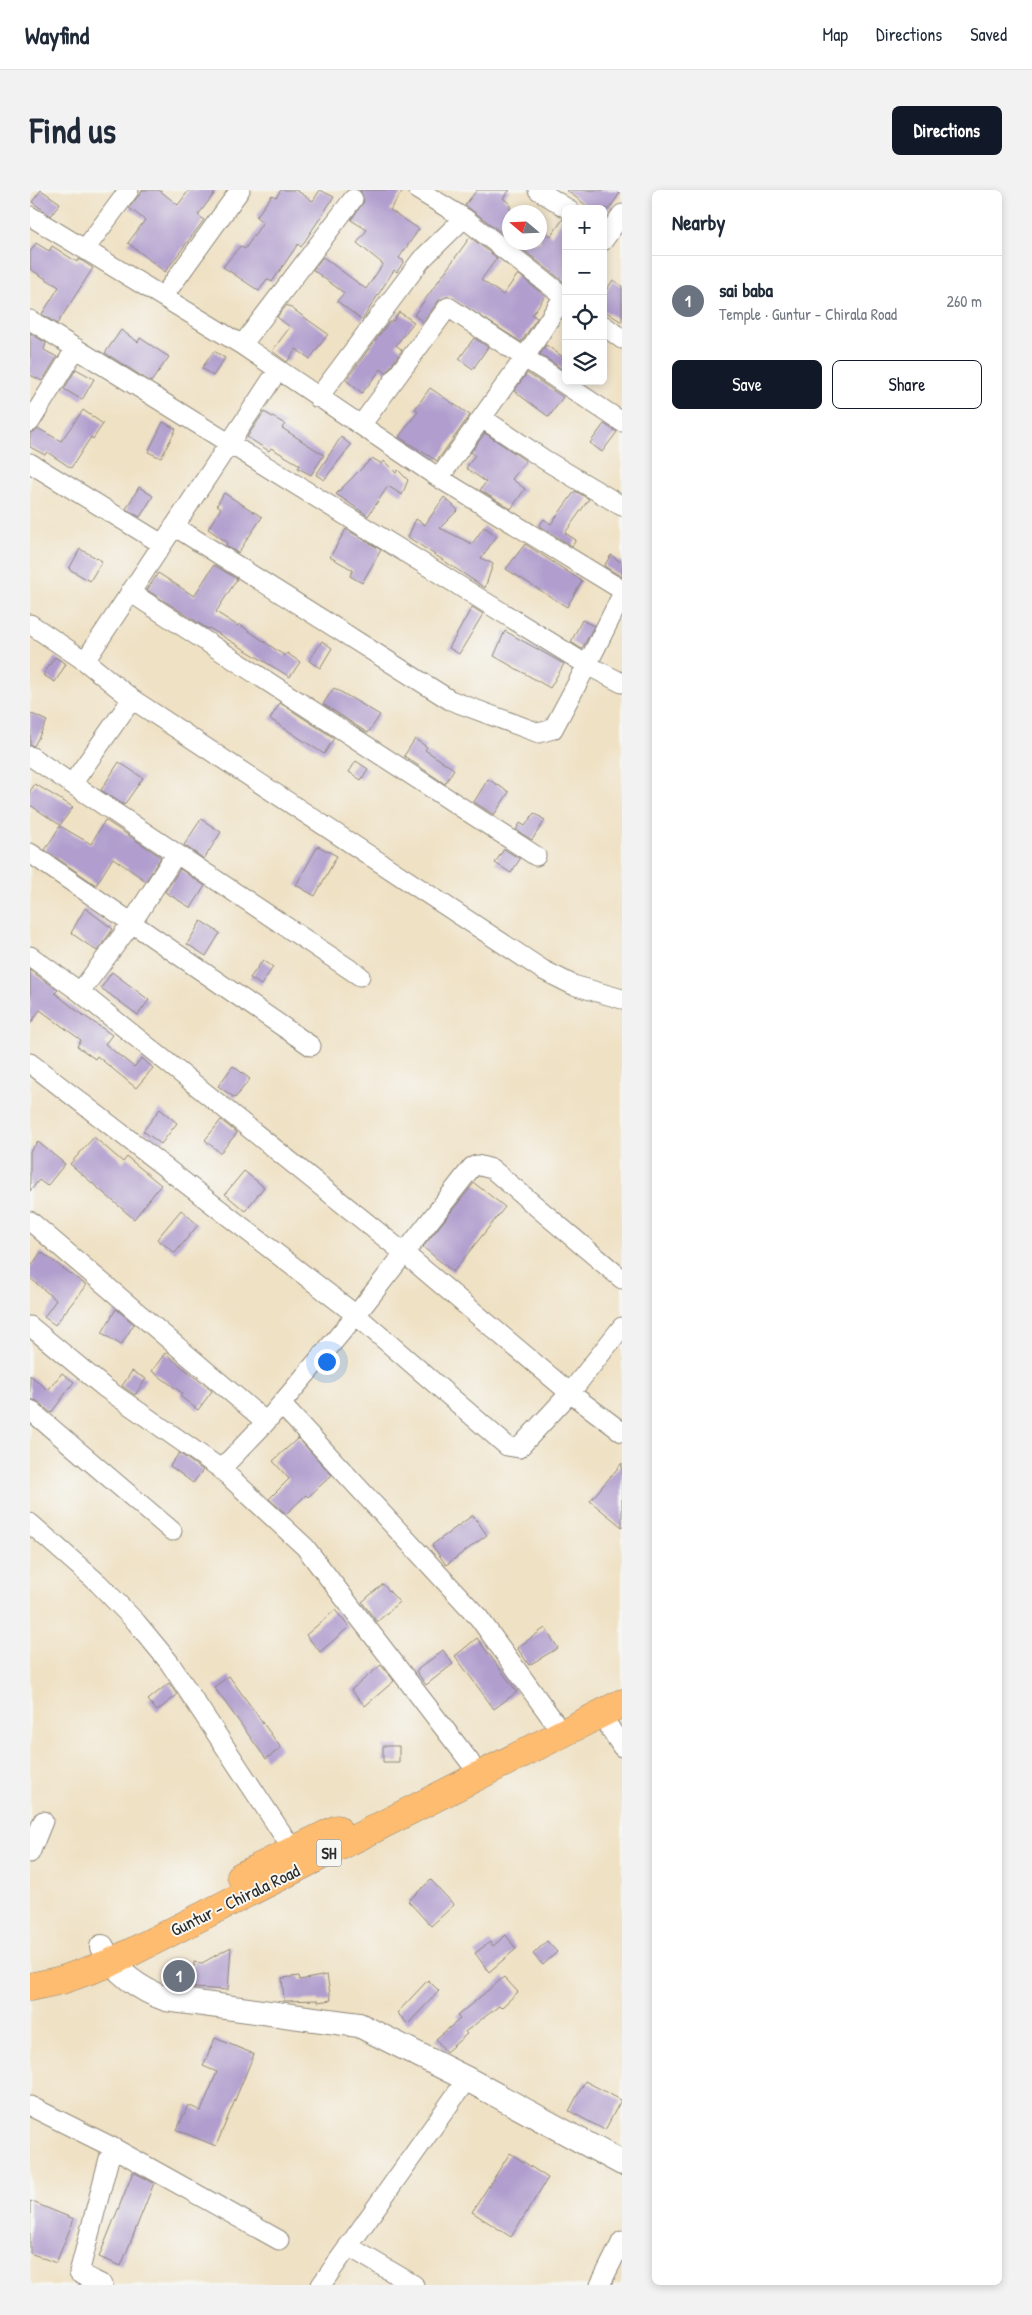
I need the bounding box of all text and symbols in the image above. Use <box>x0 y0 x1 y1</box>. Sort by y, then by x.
text: Wayfind <box>25 19 89 51</box>
text: Map <box>823 22 848 47</box>
text: Directions <box>876 22 942 47</box>
text: Saved <box>970 22 1007 47</box>
button: Directions <box>892 106 1002 155</box>
text: Find us <box>30 107 116 154</box>
north arrow <box>502 205 547 250</box>
map controls <box>562 205 607 385</box>
button: + <box>562 205 607 250</box>
text: Nearby <box>672 208 725 237</box>
button: − <box>562 250 607 295</box>
text: sai baba <box>719 277 773 303</box>
text: 1 <box>685 290 691 312</box>
text: 260 m <box>946 290 982 312</box>
button: locate <box>562 295 607 340</box>
text: Temple · Guntur - Chirala Road <box>719 303 897 325</box>
button: layers <box>562 340 607 385</box>
button: Save <box>672 360 822 409</box>
button: Share <box>832 360 982 409</box>
your location <box>314 1349 340 1375</box>
road number: SH <box>316 1840 342 1866</box>
street label: Guntur - Chirala Road <box>166 1858 304 1942</box>
pin: 1 <box>163 1957 195 1995</box>

